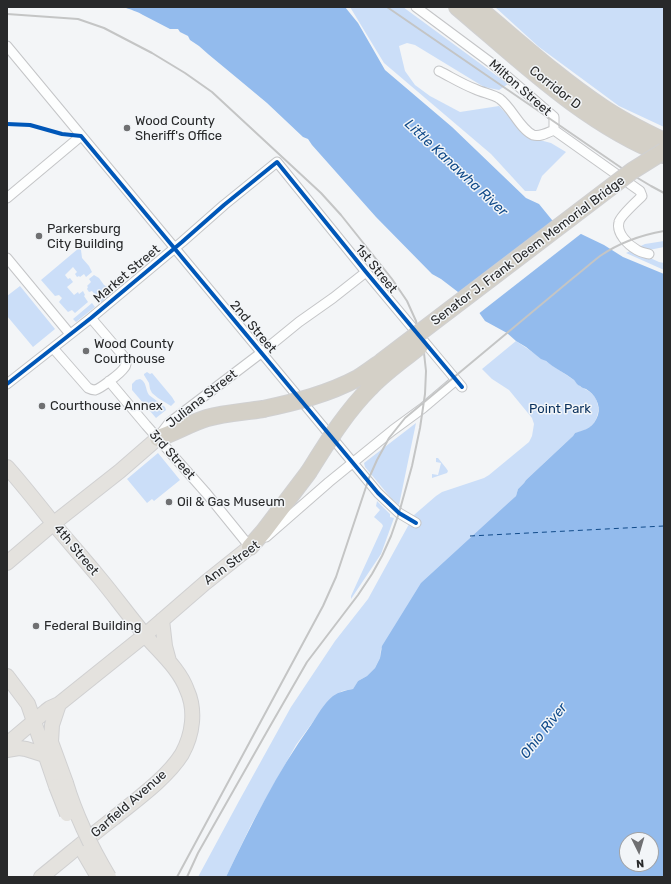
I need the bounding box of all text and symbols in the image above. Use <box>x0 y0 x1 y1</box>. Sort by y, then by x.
street label: Milton Street <box>486 57 554 119</box>
street label: Corridor D <box>526 63 584 113</box>
place label: Wood County Sheriff's Office <box>135 113 222 144</box>
water label: Little Kanawha River <box>401 116 511 220</box>
marker: Wood County Sheriff's Office <box>122 123 132 133</box>
street label: Senator J. Frank Deem Memorial Bridge <box>428 173 628 329</box>
place label: Parkersburg City Building <box>47 221 124 252</box>
marker: Parkersburg City Building <box>34 231 44 241</box>
street label: Market Street <box>91 242 163 306</box>
street label: 1st Street <box>352 242 400 296</box>
street label: 2nd Street <box>226 297 280 357</box>
place label: Wood County Courthouse <box>94 336 174 367</box>
marker: Wood County Courthouse <box>81 346 91 356</box>
street label: Juliana Street <box>164 367 240 431</box>
place label: Courthouse Annex <box>50 398 163 414</box>
marker: Courthouse Annex <box>37 401 47 411</box>
park label: Point Park <box>529 401 591 417</box>
street label: 3rd Street <box>146 427 198 483</box>
place label: Oil & Gas Museum <box>177 494 285 510</box>
marker: Oil & Gas Museum <box>164 497 174 507</box>
street label: 4th Street <box>50 521 102 579</box>
street label: Ann Street <box>201 538 263 588</box>
place label: Federal Building <box>44 618 141 634</box>
marker: Federal Building <box>31 621 41 631</box>
water label: Ohio River <box>517 700 571 762</box>
street label: Garfield Avenue <box>88 767 170 841</box>
north arrow <box>619 832 659 872</box>
text: N <box>635 857 645 870</box>

